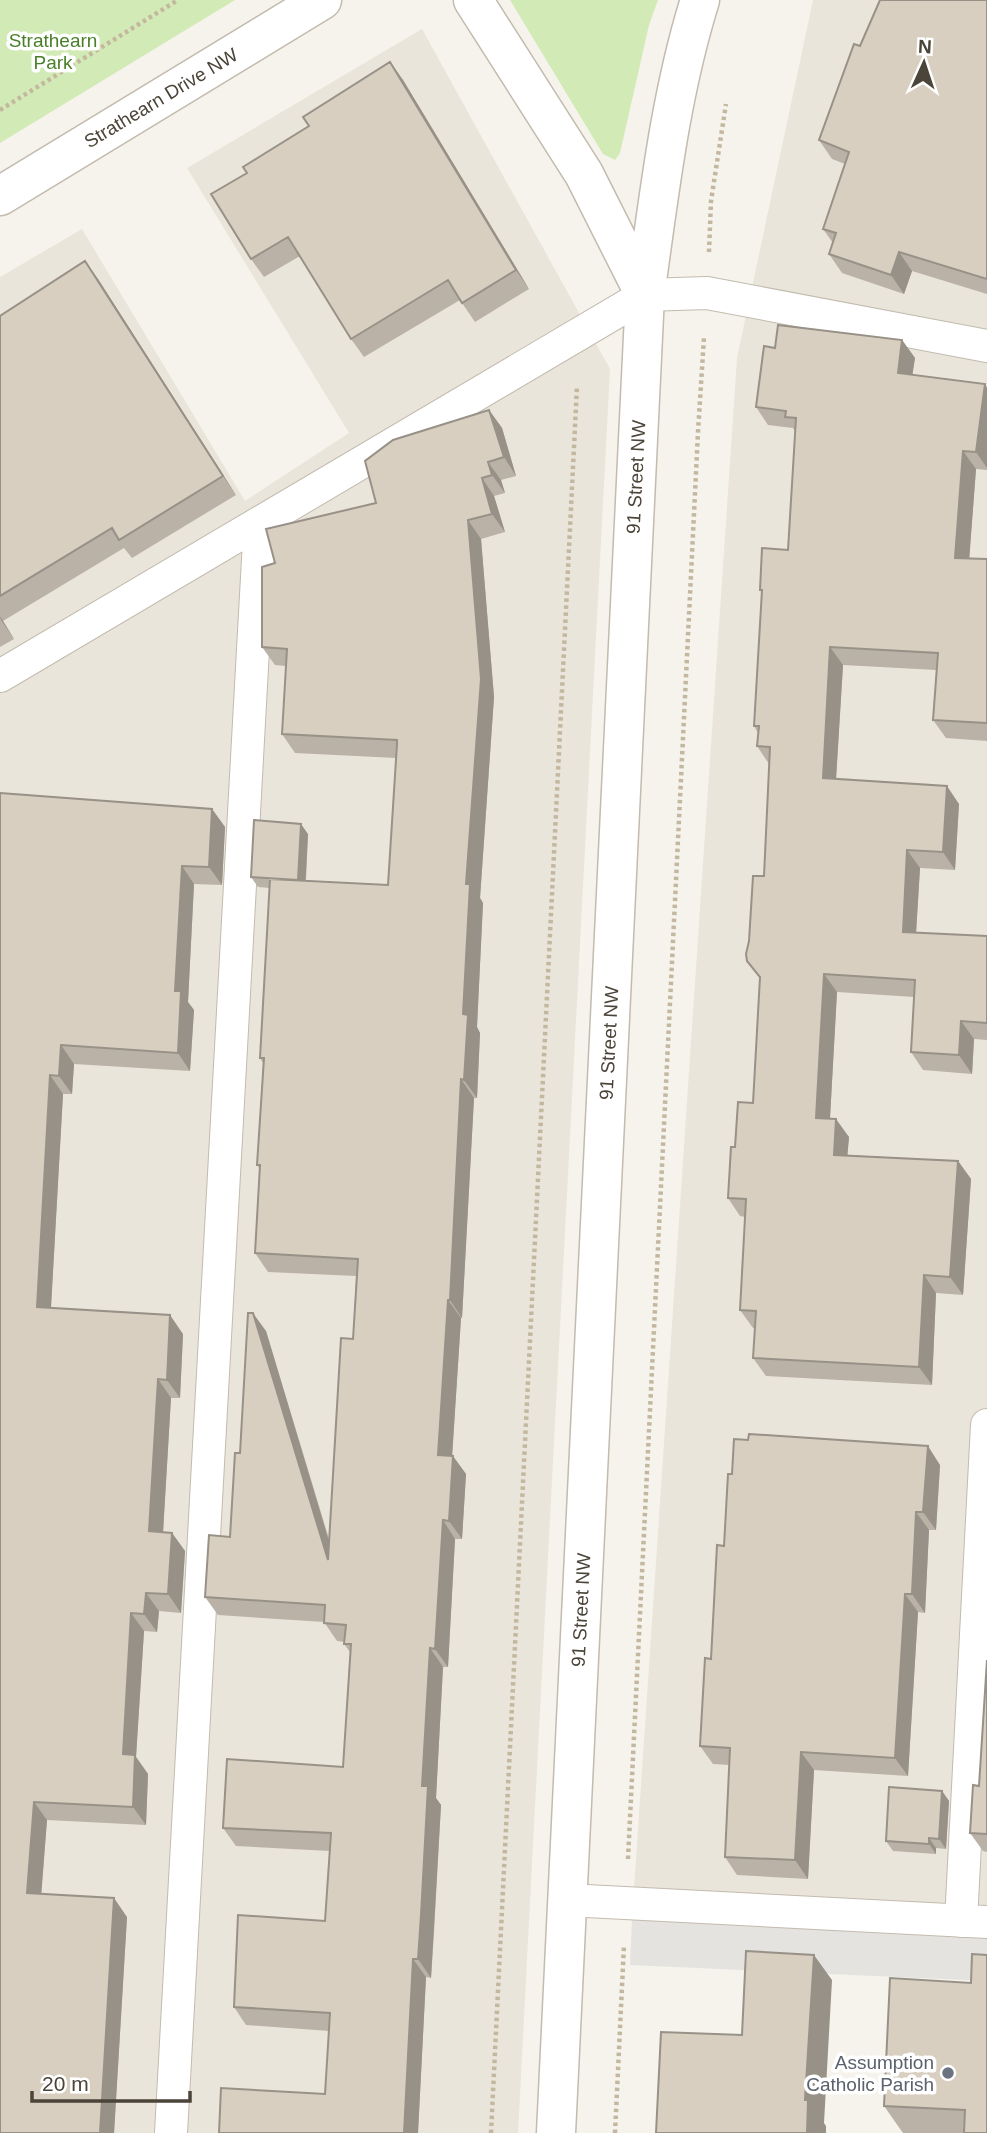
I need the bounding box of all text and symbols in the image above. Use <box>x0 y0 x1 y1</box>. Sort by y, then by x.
north arrow <box>889 28 959 98</box>
park label: Strathearn Park <box>9 30 97 73</box>
text: N <box>917 36 932 57</box>
street label: Strathearn Drive NW <box>80 44 242 152</box>
street label: 91 Street NW <box>623 419 649 534</box>
street label: 91 Street NW <box>596 985 622 1100</box>
street label: 91 Street NW <box>568 1552 594 1667</box>
place label: Assumption Catholic Parish <box>806 2052 934 2095</box>
scale bar <box>32 2060 189 2104</box>
marker: Assumption Catholic Parish <box>940 2065 956 2081</box>
text: 20 m <box>42 2072 89 2095</box>

